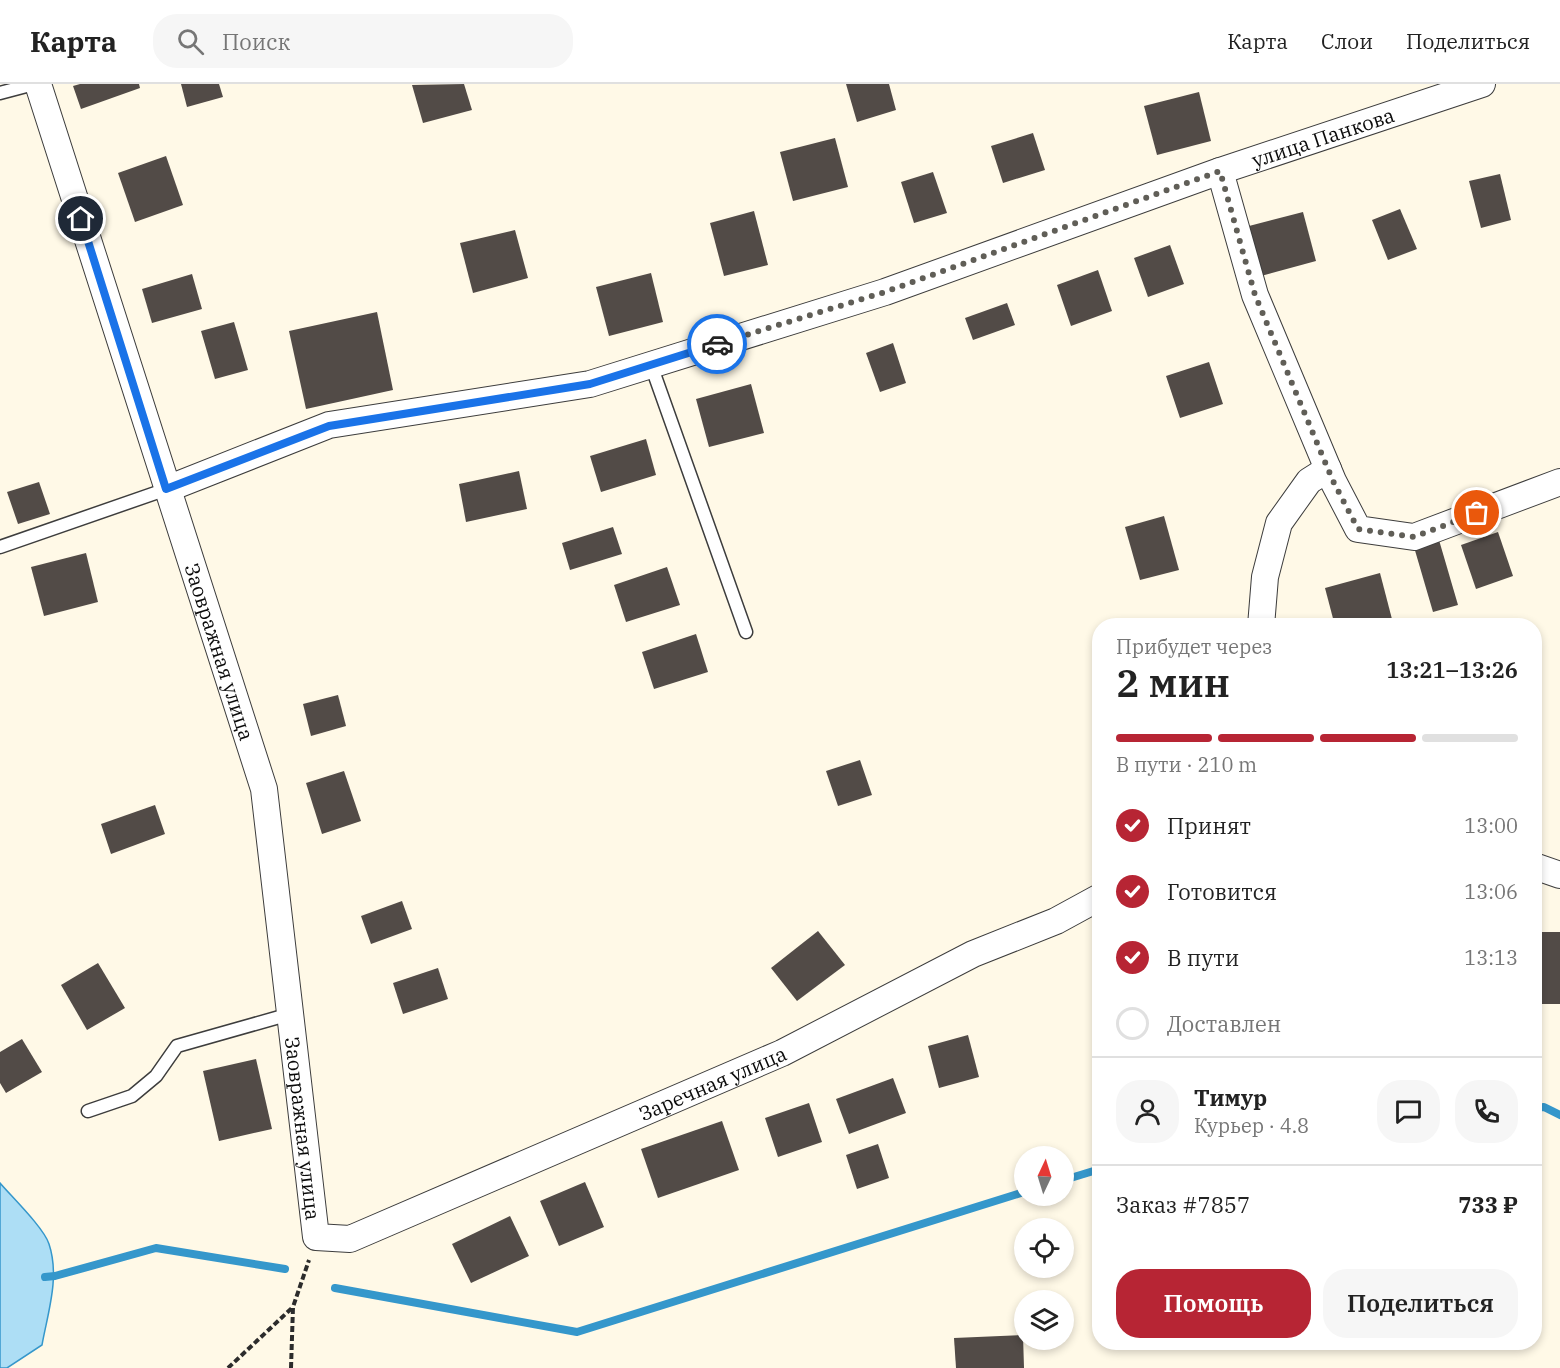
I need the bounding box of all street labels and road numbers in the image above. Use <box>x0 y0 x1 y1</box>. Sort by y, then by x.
street label: улица Панкова <box>1248 101 1398 173</box>
street label: Заовражная улица <box>179 560 261 744</box>
street label: Заовражная улица <box>279 1035 327 1222</box>
street label: Заречная улица <box>634 1039 791 1127</box>

